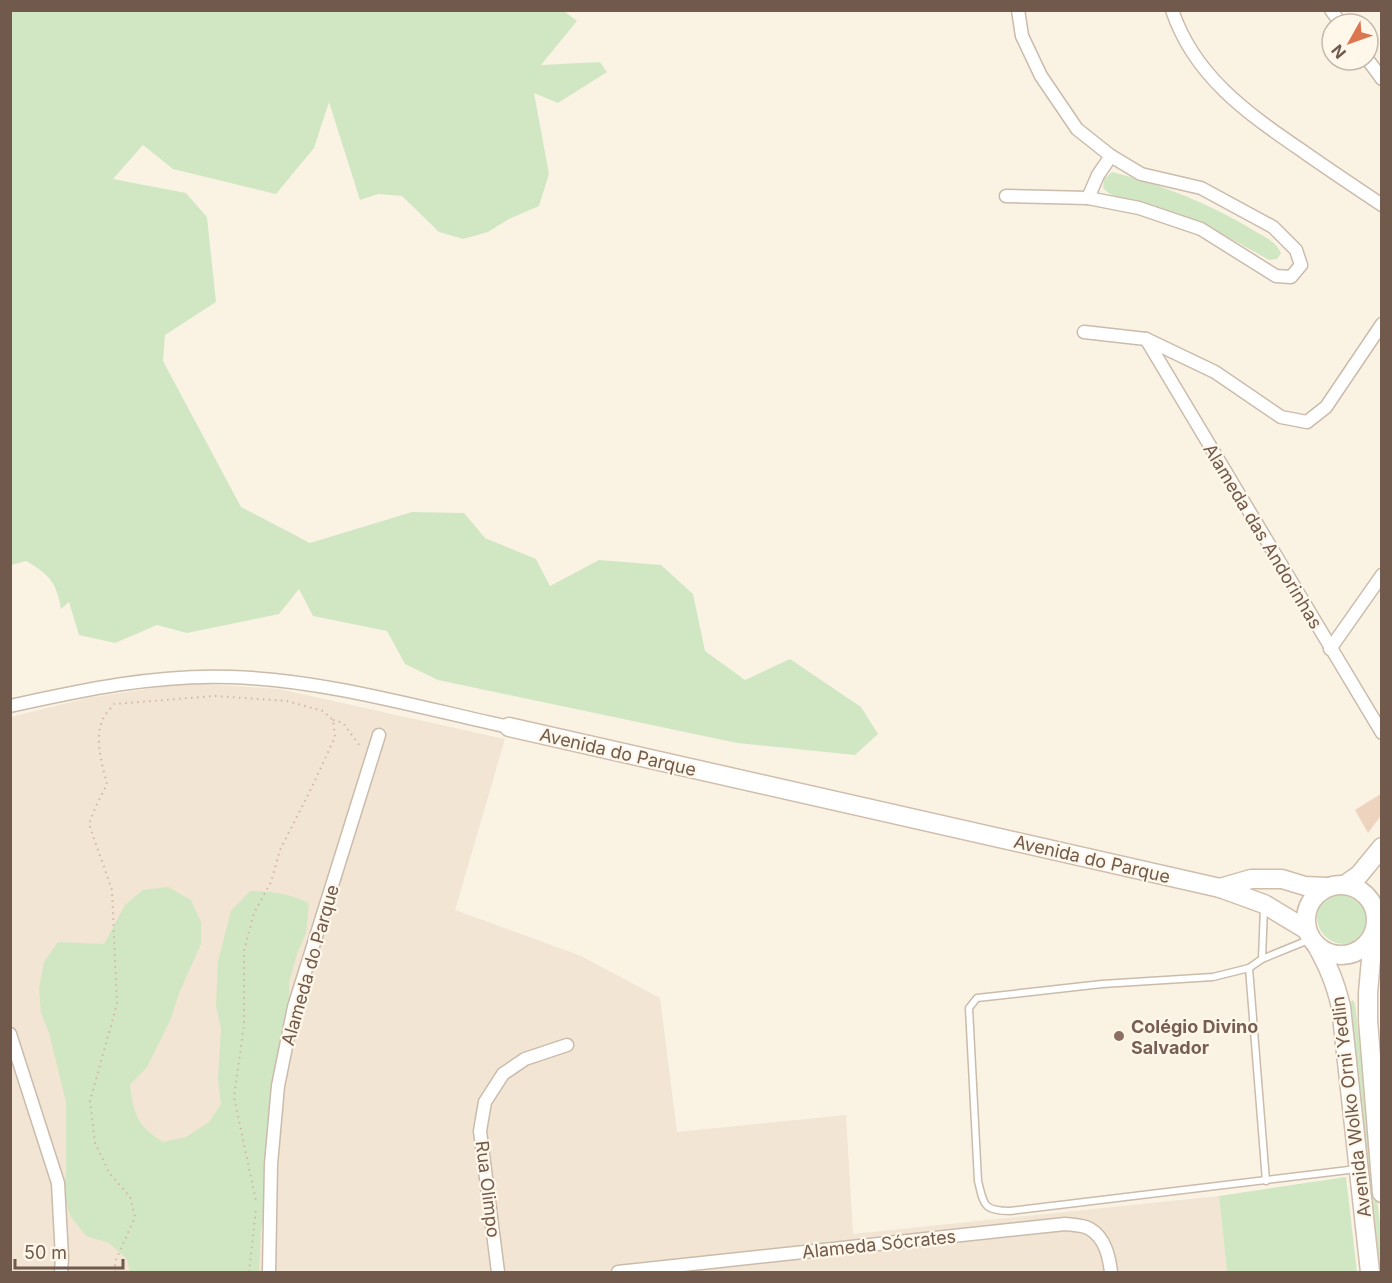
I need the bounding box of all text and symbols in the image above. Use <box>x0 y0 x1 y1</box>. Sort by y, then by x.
north arrow <box>1320 12 1380 72</box>
text: N <box>1327 41 1350 63</box>
street label: Alameda das Andorinhas <box>1199 440 1327 632</box>
street label: Avenida do Parque <box>538 724 698 780</box>
street label: Avenida do Parque <box>1012 831 1172 887</box>
street label: Alameda do Parque <box>277 882 343 1048</box>
street label: Avenida Wolko Orni Yedlin <box>1327 995 1375 1219</box>
place label: Colégio Divino Salvador <box>1131 1016 1258 1058</box>
marker: Colégio Divino Salvador <box>1112 1029 1126 1043</box>
street label: Rua Olimpo <box>472 1139 504 1239</box>
street label: Alameda Sócrates <box>801 1225 957 1263</box>
scale bar <box>15 1232 123 1270</box>
text: 50 m <box>24 1242 67 1263</box>

